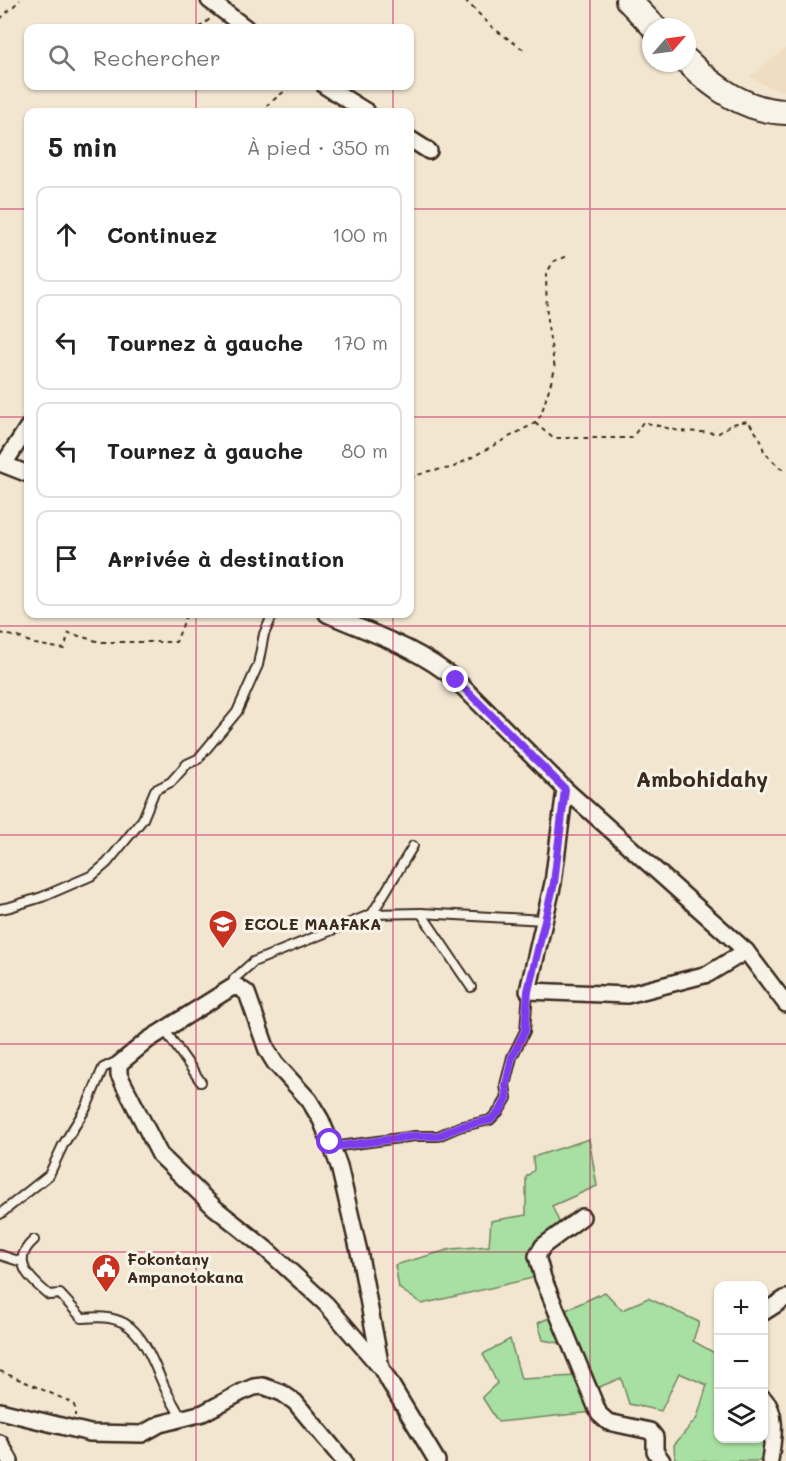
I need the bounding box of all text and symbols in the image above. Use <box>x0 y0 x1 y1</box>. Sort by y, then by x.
north arrow <box>642 18 696 72</box>
search box <box>24 24 414 90</box>
icon: search <box>45 41 78 74</box>
text: Rechercher <box>93 43 221 72</box>
text: 5 min <box>48 130 117 164</box>
text: À pied · 350 m <box>247 134 390 160</box>
icon: ahead <box>50 218 83 251</box>
text: Continuez <box>107 220 217 249</box>
text: 100 m <box>332 221 388 247</box>
icon: left <box>50 326 83 359</box>
text: Tournez à gauche <box>107 328 303 357</box>
text: 170 m <box>333 329 388 355</box>
icon: left <box>50 434 83 467</box>
text: Tournez à gauche <box>107 436 303 465</box>
text: 80 m <box>341 437 388 463</box>
icon: arrive <box>50 542 83 575</box>
text: Arrivée à destination <box>107 544 344 573</box>
route end <box>442 666 468 692</box>
district label: Ambohidahy <box>636 764 768 793</box>
school or university icon: ECOLE MAAFAKA <box>207 908 239 950</box>
place label: ECOLE MAAFAKA <box>244 913 381 934</box>
route start <box>316 1128 342 1154</box>
place label: Fokontany Ampanotokana <box>127 1248 244 1287</box>
public building icon: Fokontany Ampanotokana <box>90 1252 122 1294</box>
map controls <box>714 1281 768 1443</box>
button: + <box>714 1281 768 1335</box>
button: − <box>714 1335 768 1389</box>
button: layers <box>714 1389 768 1443</box>

